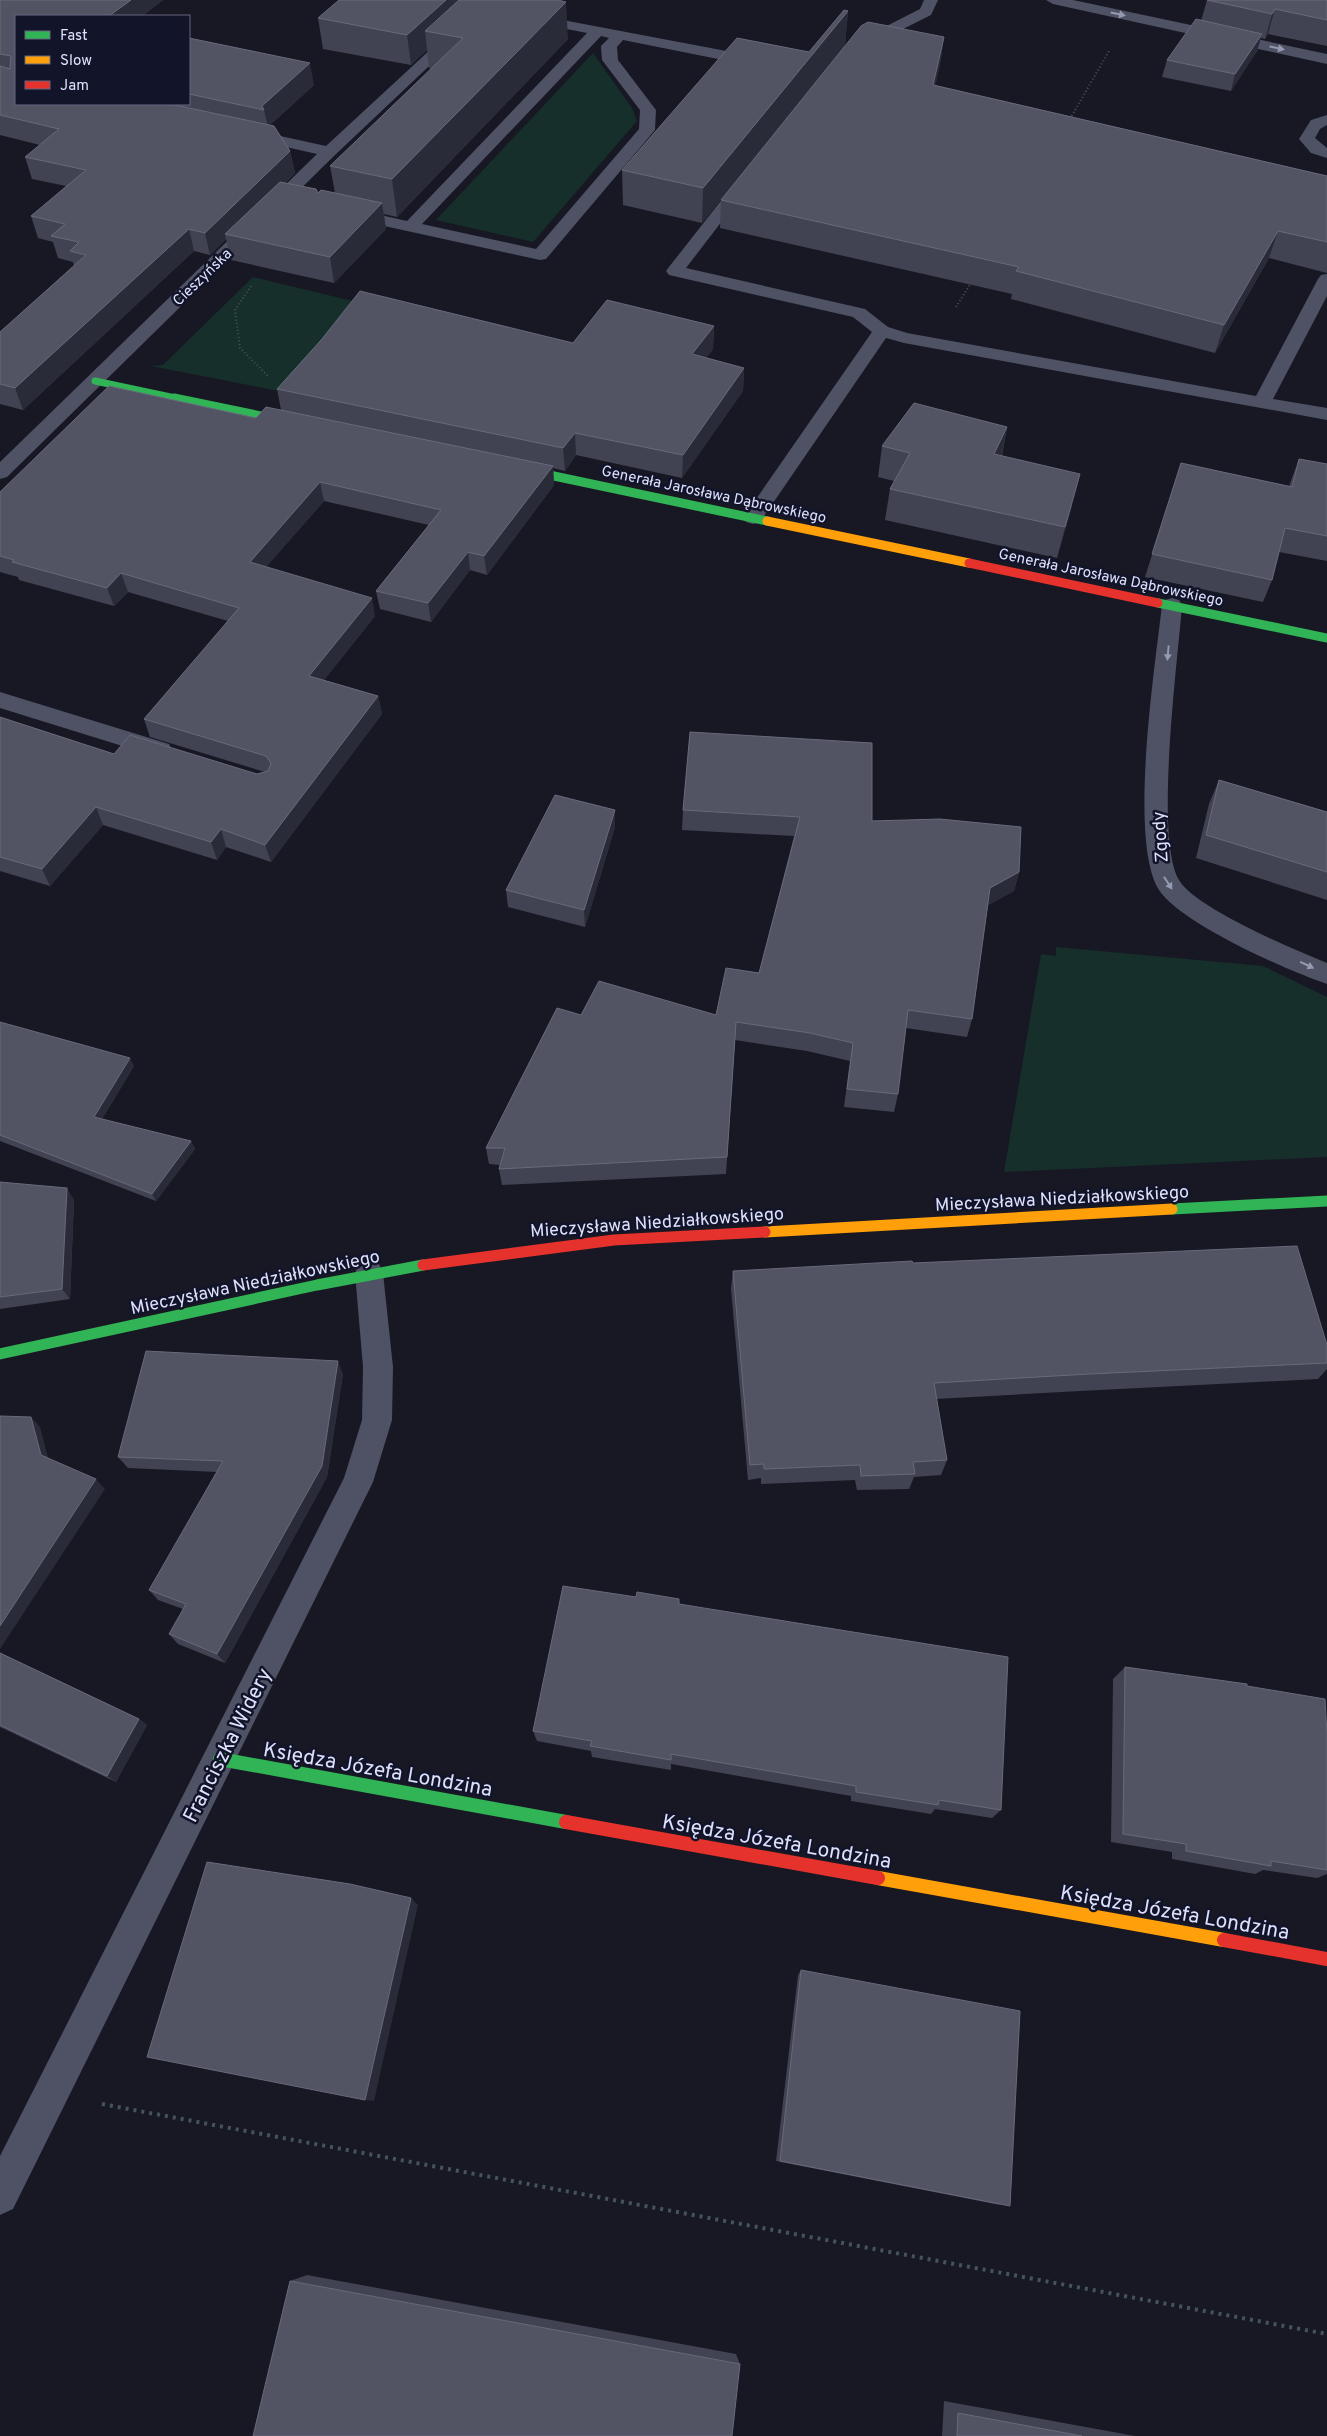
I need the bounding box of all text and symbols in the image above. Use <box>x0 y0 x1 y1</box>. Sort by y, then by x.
one-way arrow <box>1110 10 1125 18</box>
legend <box>15 15 190 105</box>
text: Fast <box>60 27 88 46</box>
one-way arrow <box>1269 44 1284 52</box>
text: Slow <box>60 52 92 71</box>
text: Jam <box>60 77 89 96</box>
street label: Cieszyńska <box>170 245 237 311</box>
street label: Generała Jarosława Dąbrowskiego <box>600 462 828 529</box>
street label: Generała Jarosława Dąbrowskiego <box>997 545 1225 612</box>
one-way arrow <box>1164 645 1172 661</box>
street label: Zgody <box>1148 810 1175 863</box>
one-way arrow <box>1164 876 1173 890</box>
one-way arrow <box>1300 961 1314 969</box>
street label: Mieczysława Niedziałkowskiego <box>934 1181 1190 1218</box>
street label: Mieczysława Niedziałkowskiego <box>529 1203 785 1244</box>
street label: Mieczysława Niedziałkowskiego <box>128 1246 382 1321</box>
street label: Franciszka Widery <box>178 1664 279 1827</box>
street label: Księdza Józefa Londzina <box>261 1737 495 1804</box>
street label: Księdza Józefa Londzina <box>660 1809 894 1876</box>
street label: Księdza Józefa Londzina <box>1058 1880 1292 1947</box>

